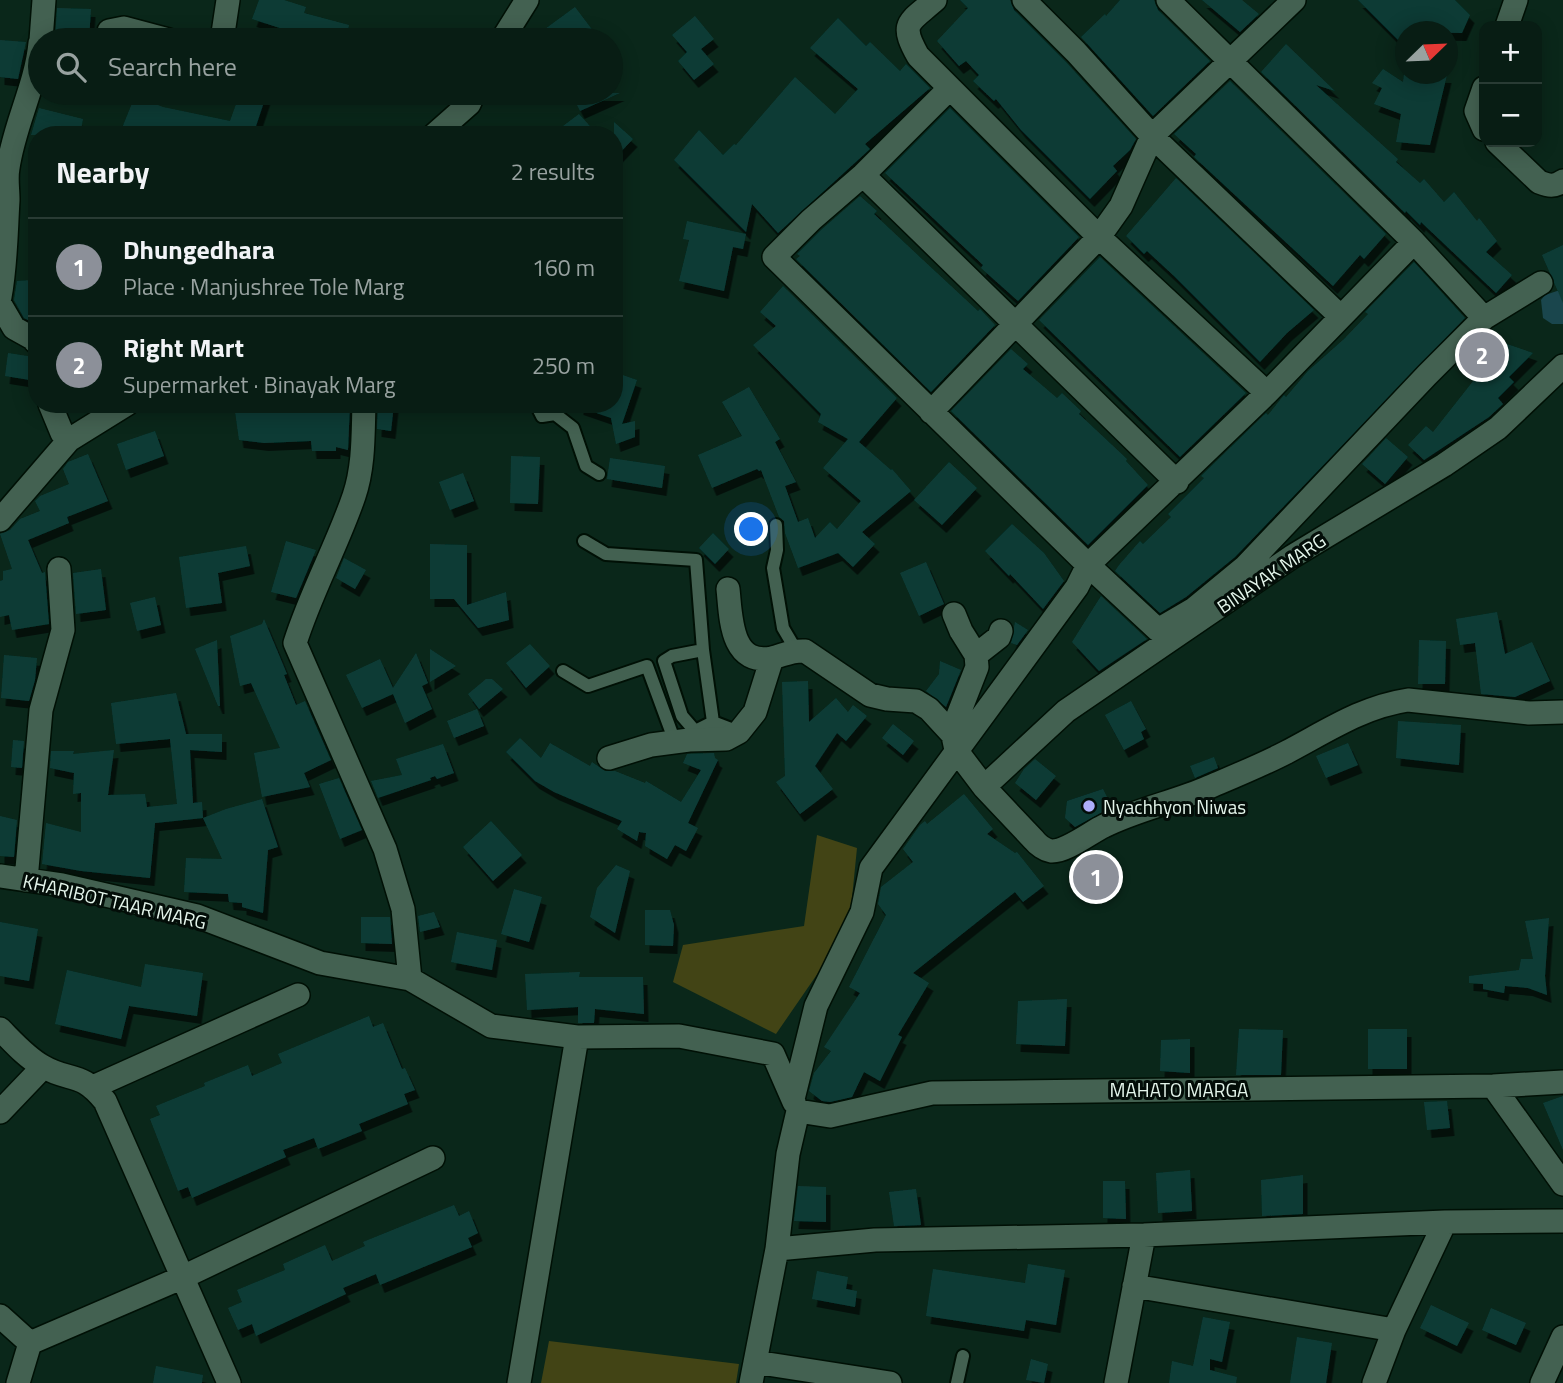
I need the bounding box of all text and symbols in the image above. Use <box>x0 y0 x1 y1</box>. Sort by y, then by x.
north arrow <box>1395 21 1458 84</box>
map controls <box>1479 21 1542 147</box>
button: + <box>1479 21 1542 84</box>
search box <box>28 28 623 105</box>
text: Search here <box>108 47 237 86</box>
icon: search <box>52 48 90 86</box>
button: − <box>1479 84 1542 147</box>
text: Nearby <box>56 149 149 195</box>
text: 2 results <box>511 154 595 189</box>
text: Dhungedhara <box>123 230 275 269</box>
text: 1 <box>73 250 85 285</box>
text: 160 m <box>532 250 595 285</box>
text: Place · Manjushree Tole Marg <box>123 269 404 304</box>
text: Right Mart <box>123 328 244 367</box>
pin: 2 <box>1459 329 1505 381</box>
text: 2 <box>73 348 85 383</box>
text: 250 m <box>532 348 595 383</box>
text: Supermarket · Binayak Marg <box>123 367 395 402</box>
your location <box>734 512 768 546</box>
street label: BINAYAK MARG <box>1211 526 1331 620</box>
place label: Nyachhyon Niwas <box>1103 792 1246 821</box>
marker: Nyachhyon Niwas <box>1081 798 1097 814</box>
pin: 1 <box>1073 851 1119 903</box>
street label: KHARIBOT TAAR MARG <box>20 866 210 936</box>
street label: MAHATO MARGA <box>1110 1075 1248 1104</box>

